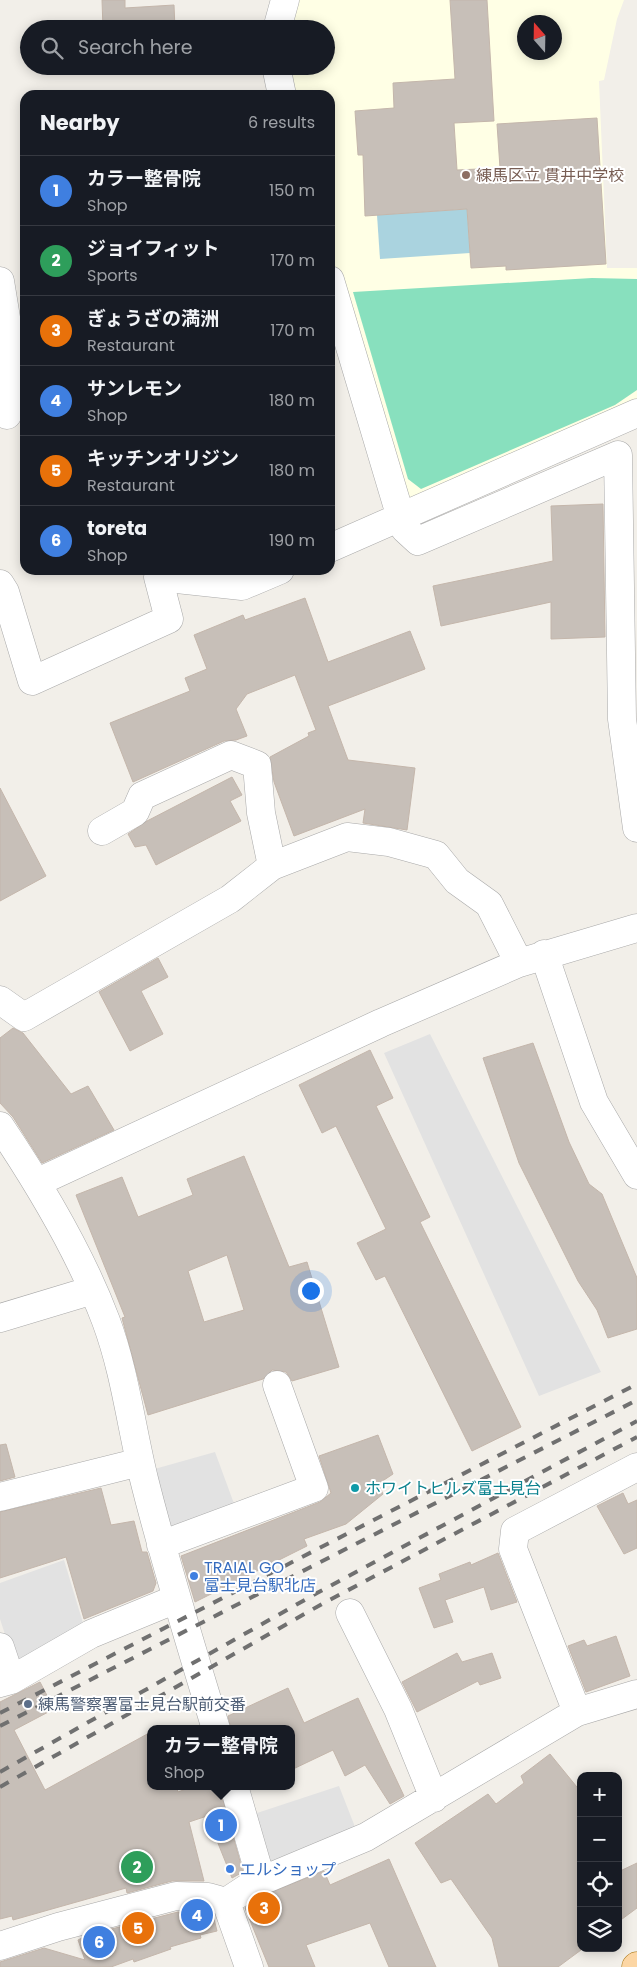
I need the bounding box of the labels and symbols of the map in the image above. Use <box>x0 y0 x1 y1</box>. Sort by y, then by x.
north arrow <box>517 15 562 60</box>
place label: 練馬区立 貫井中学校 <box>476 164 624 187</box>
marker: 練馬区立 貫井中学校 <box>460 169 472 181</box>
your location <box>298 1278 324 1304</box>
place label: ホワイトヒルズ富士見台 <box>365 1477 541 1500</box>
marker: ホワイトヒルズ富士見台 <box>349 1482 361 1494</box>
place label: TRAIAL GO 富士見台駅北店 <box>204 1556 316 1597</box>
marker: TRAIAL GO 富士見台駅北店 <box>188 1570 200 1582</box>
place label: 練馬警察署富士見台駅前交番 <box>38 1693 246 1716</box>
marker: 練馬警察署富士見台駅前交番 <box>22 1698 34 1710</box>
pin: 1 <box>205 1806 237 1844</box>
pin: 2 <box>121 1848 153 1886</box>
place label: エルショップ <box>240 1858 336 1881</box>
marker: エルショップ <box>224 1863 236 1875</box>
pin: 3 <box>248 1889 280 1927</box>
pin: 4 <box>181 1896 213 1934</box>
pin: 5 <box>122 1909 154 1947</box>
pin: 6 <box>83 1923 115 1961</box>

